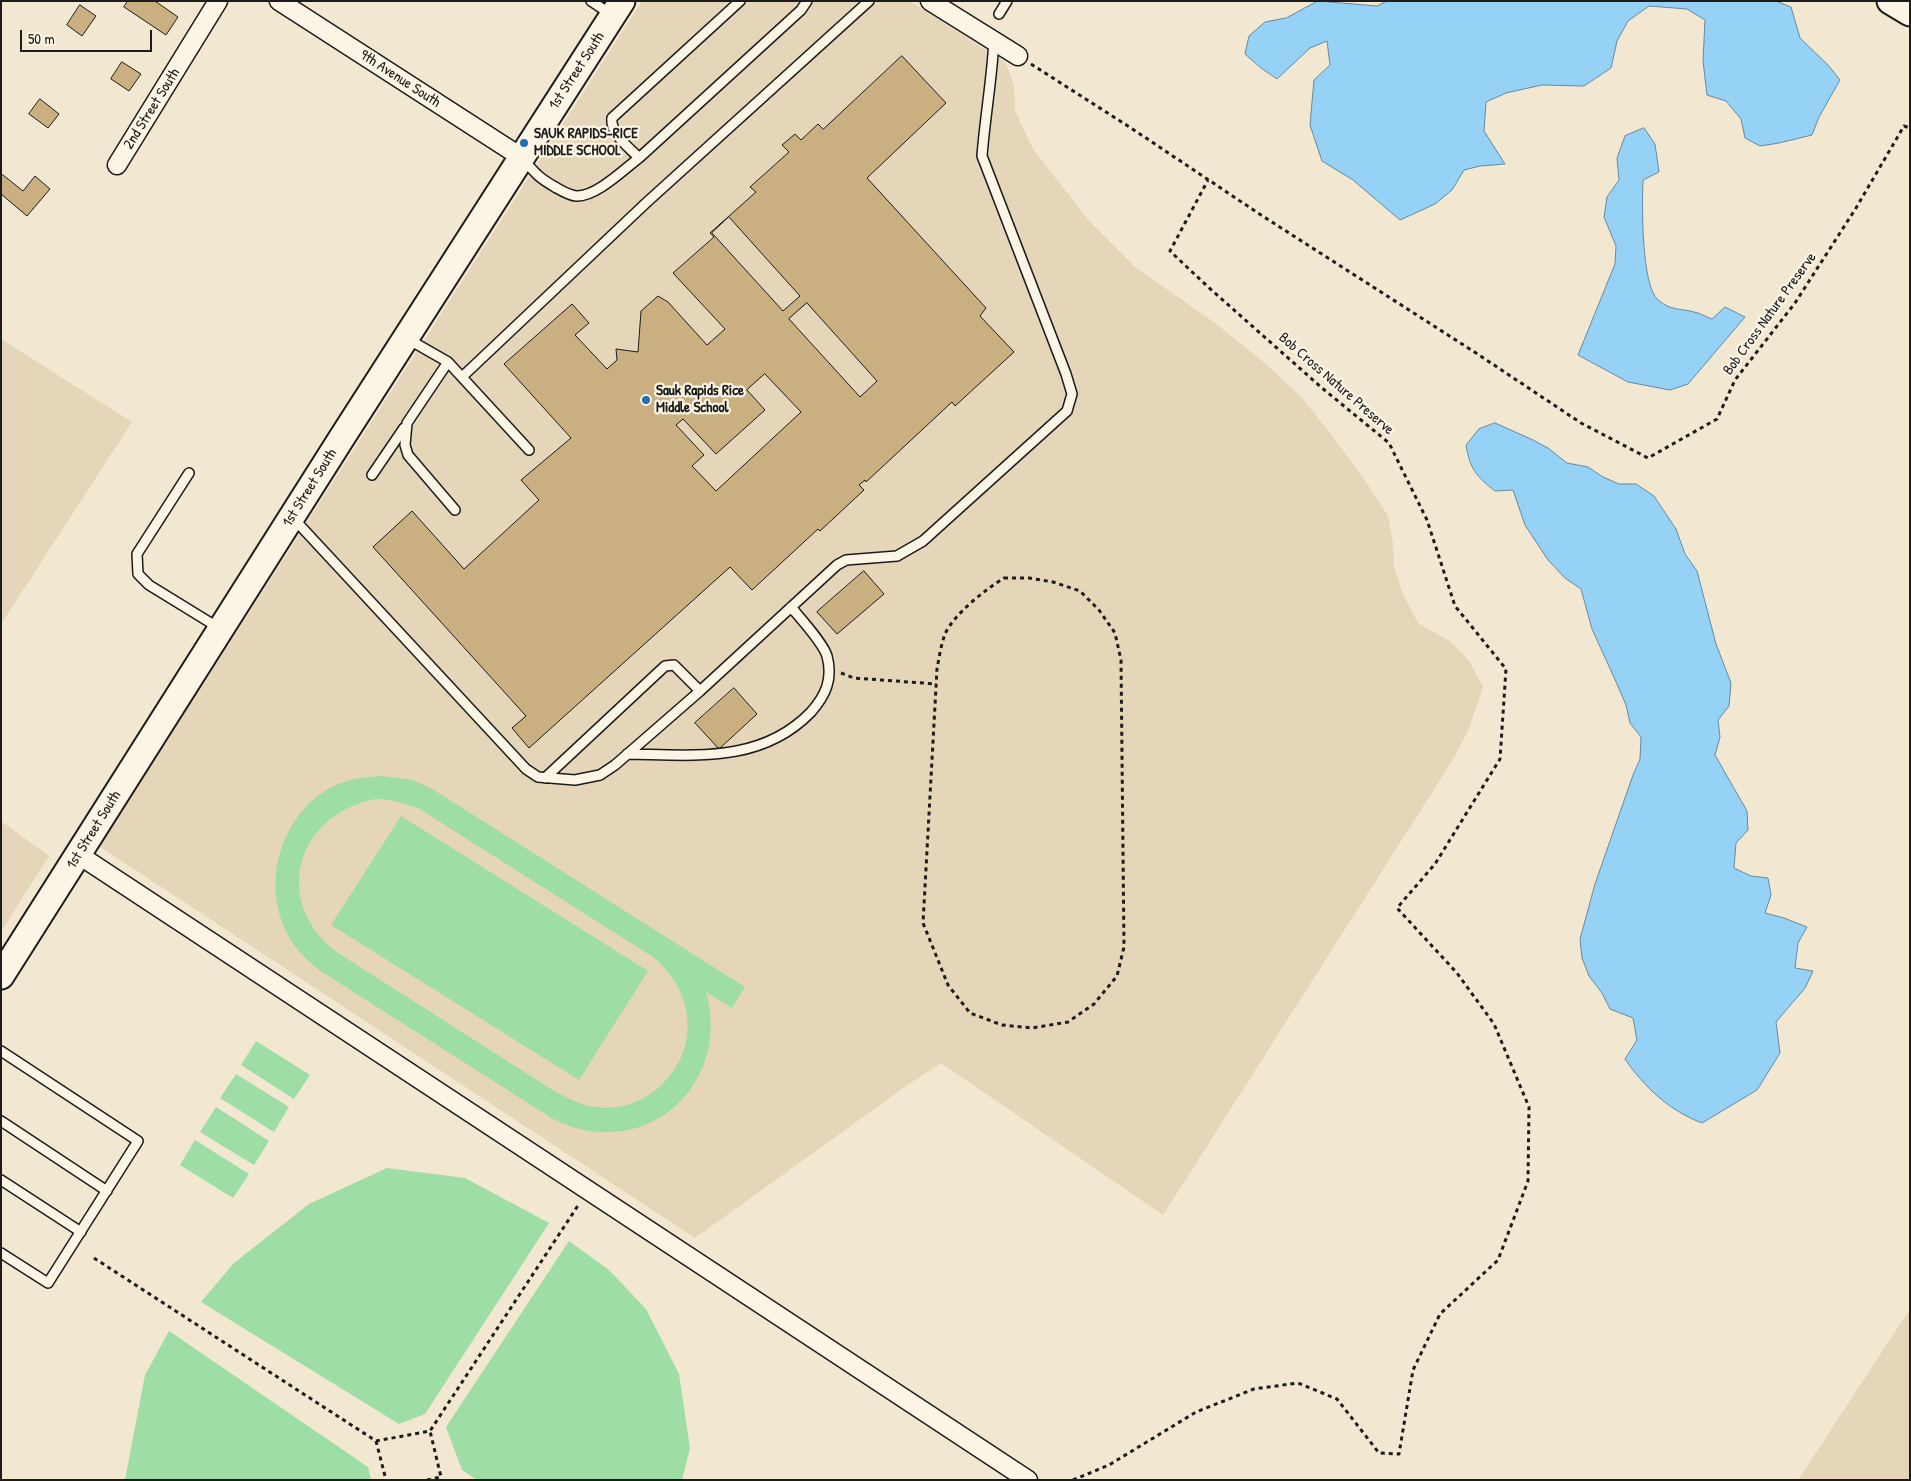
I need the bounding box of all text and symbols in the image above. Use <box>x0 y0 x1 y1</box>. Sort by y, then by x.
scale bar <box>22 20 155 52</box>
text: 50 m <box>28 28 55 49</box>
street label: 1st Street South <box>545 29 609 113</box>
street label: 9th Avenue South <box>356 46 444 112</box>
street label: 2nd Street South <box>120 65 184 153</box>
place label: SAUK RAPIDS-RICE MIDDLE SCHOOL <box>534 125 638 160</box>
marker: SAUK RAPIDS-RICE MIDDLE SCHOOL <box>518 137 530 149</box>
street label: Bob Cross Nature Preserve <box>1720 249 1820 379</box>
street label: Bob Cross Nature Preserve <box>1275 329 1397 439</box>
place label: Sauk Rapids Rice Middle School <box>656 382 744 417</box>
marker: Sauk Rapids Rice Middle School <box>640 394 652 406</box>
street label: 1st Street South <box>279 446 341 530</box>
street label: 1st Street South <box>63 788 125 872</box>

